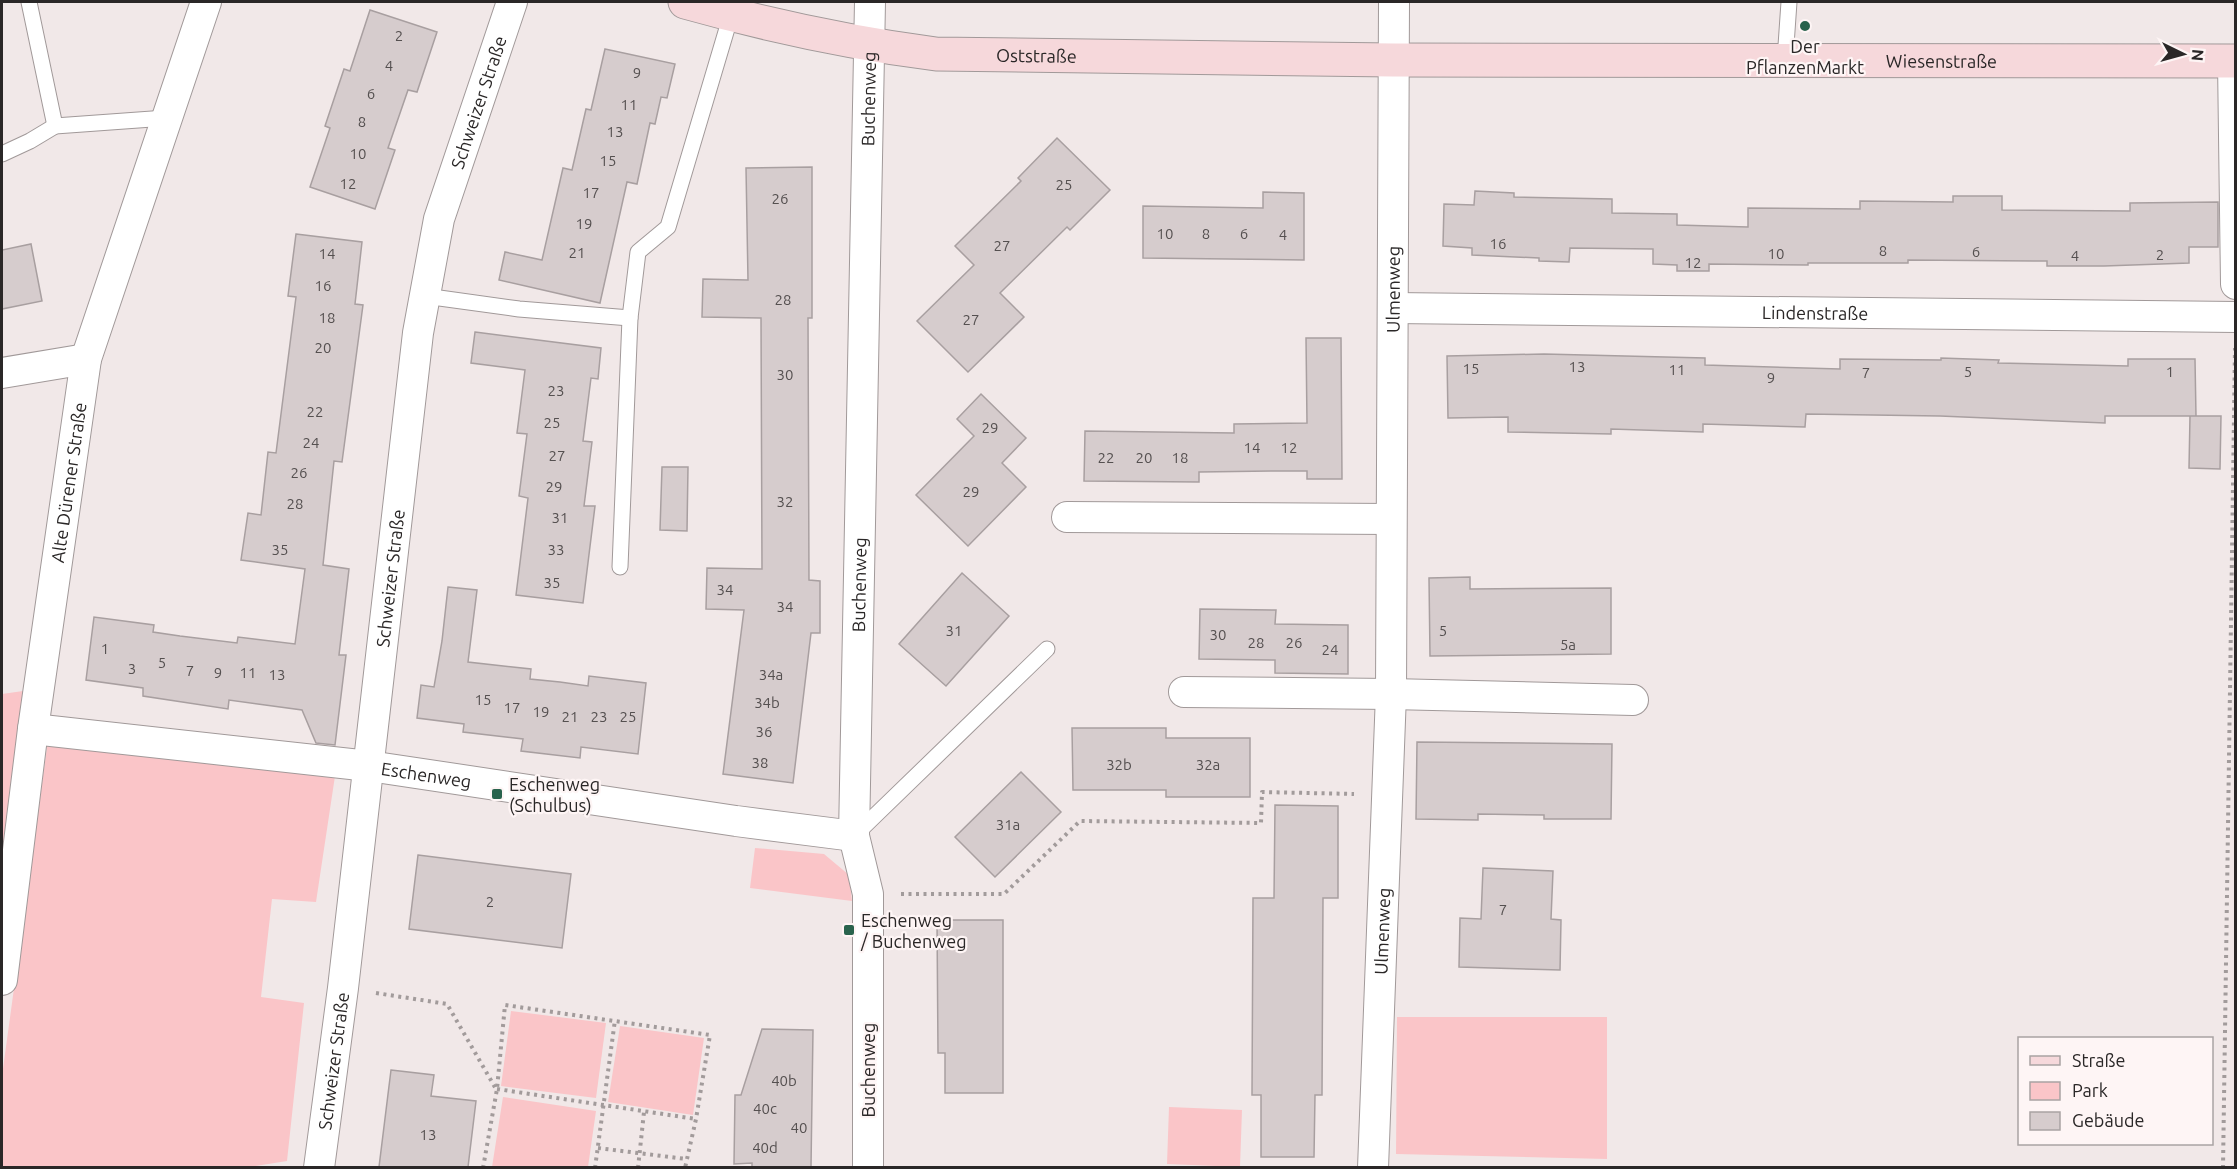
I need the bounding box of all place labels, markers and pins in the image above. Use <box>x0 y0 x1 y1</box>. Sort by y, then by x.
marker: Der PflanzenMarkt <box>1798 19 1812 33</box>
place label: Der PflanzenMarkt <box>1746 36 1864 77</box>
place label: Eschenweg (Schulbus) <box>509 774 600 816</box>
marker: Eschenweg (Schulbus) <box>490 787 504 801</box>
place label: Eschenweg / Buchenweg <box>860 910 967 951</box>
marker: Eschenweg / Buchenweg <box>842 923 856 937</box>

